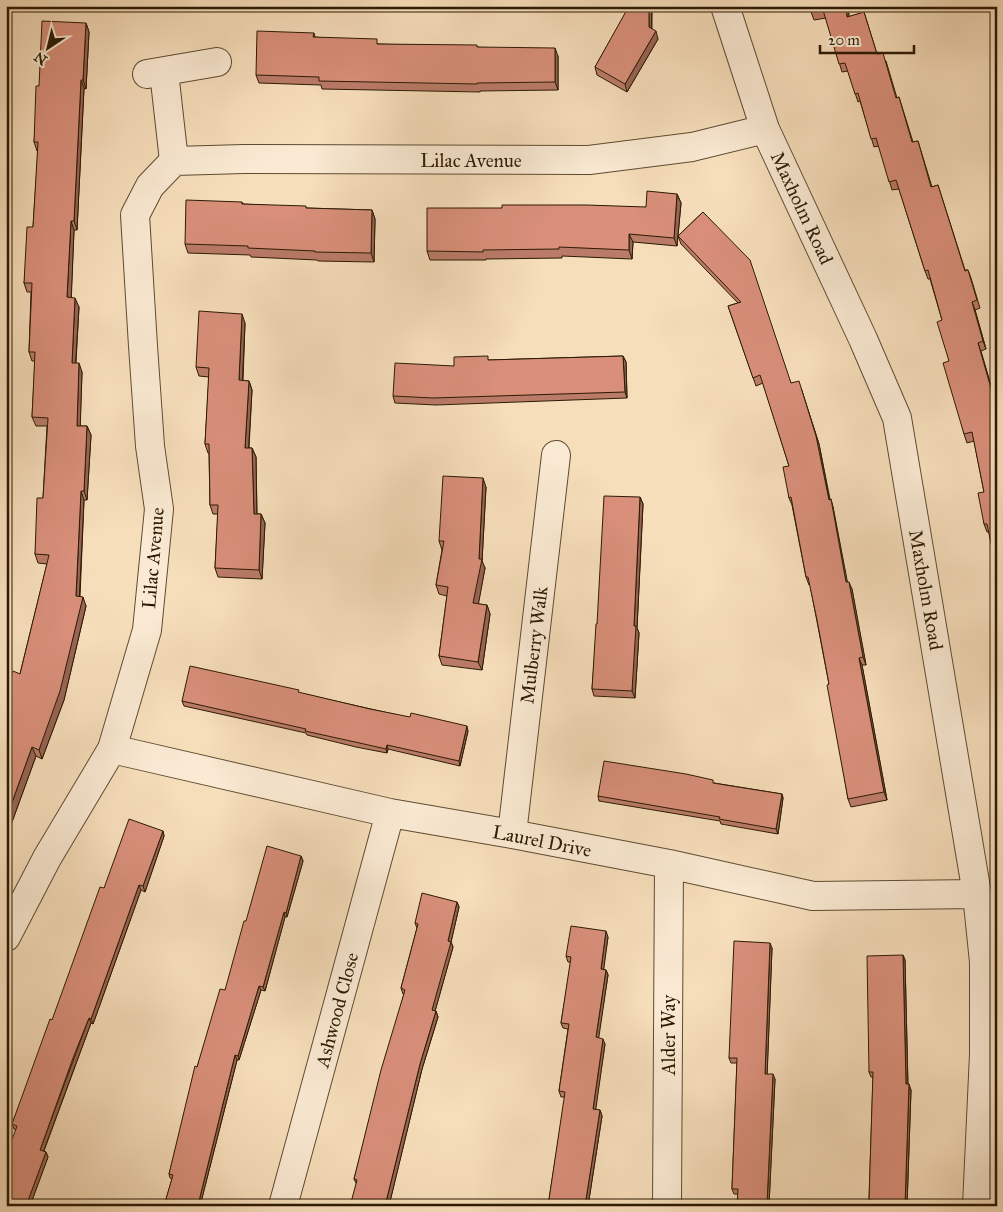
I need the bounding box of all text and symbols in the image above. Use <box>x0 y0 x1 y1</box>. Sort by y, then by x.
north arrow <box>22 22 72 72</box>
scale bar <box>820 22 914 54</box>
text: 20 m <box>828 31 860 49</box>
text: N <box>31 48 51 69</box>
street label: Maxholm Road <box>766 148 838 269</box>
street label: Lilac Avenue <box>420 149 522 172</box>
street label: Lilac Avenue <box>137 506 169 610</box>
street label: Maxholm Road <box>904 528 948 652</box>
street label: Mulberry Walk <box>515 585 553 705</box>
street label: Laurel Drive <box>491 820 593 862</box>
street label: Ashwood Close <box>310 950 363 1071</box>
street label: Alder Way <box>657 994 680 1076</box>

